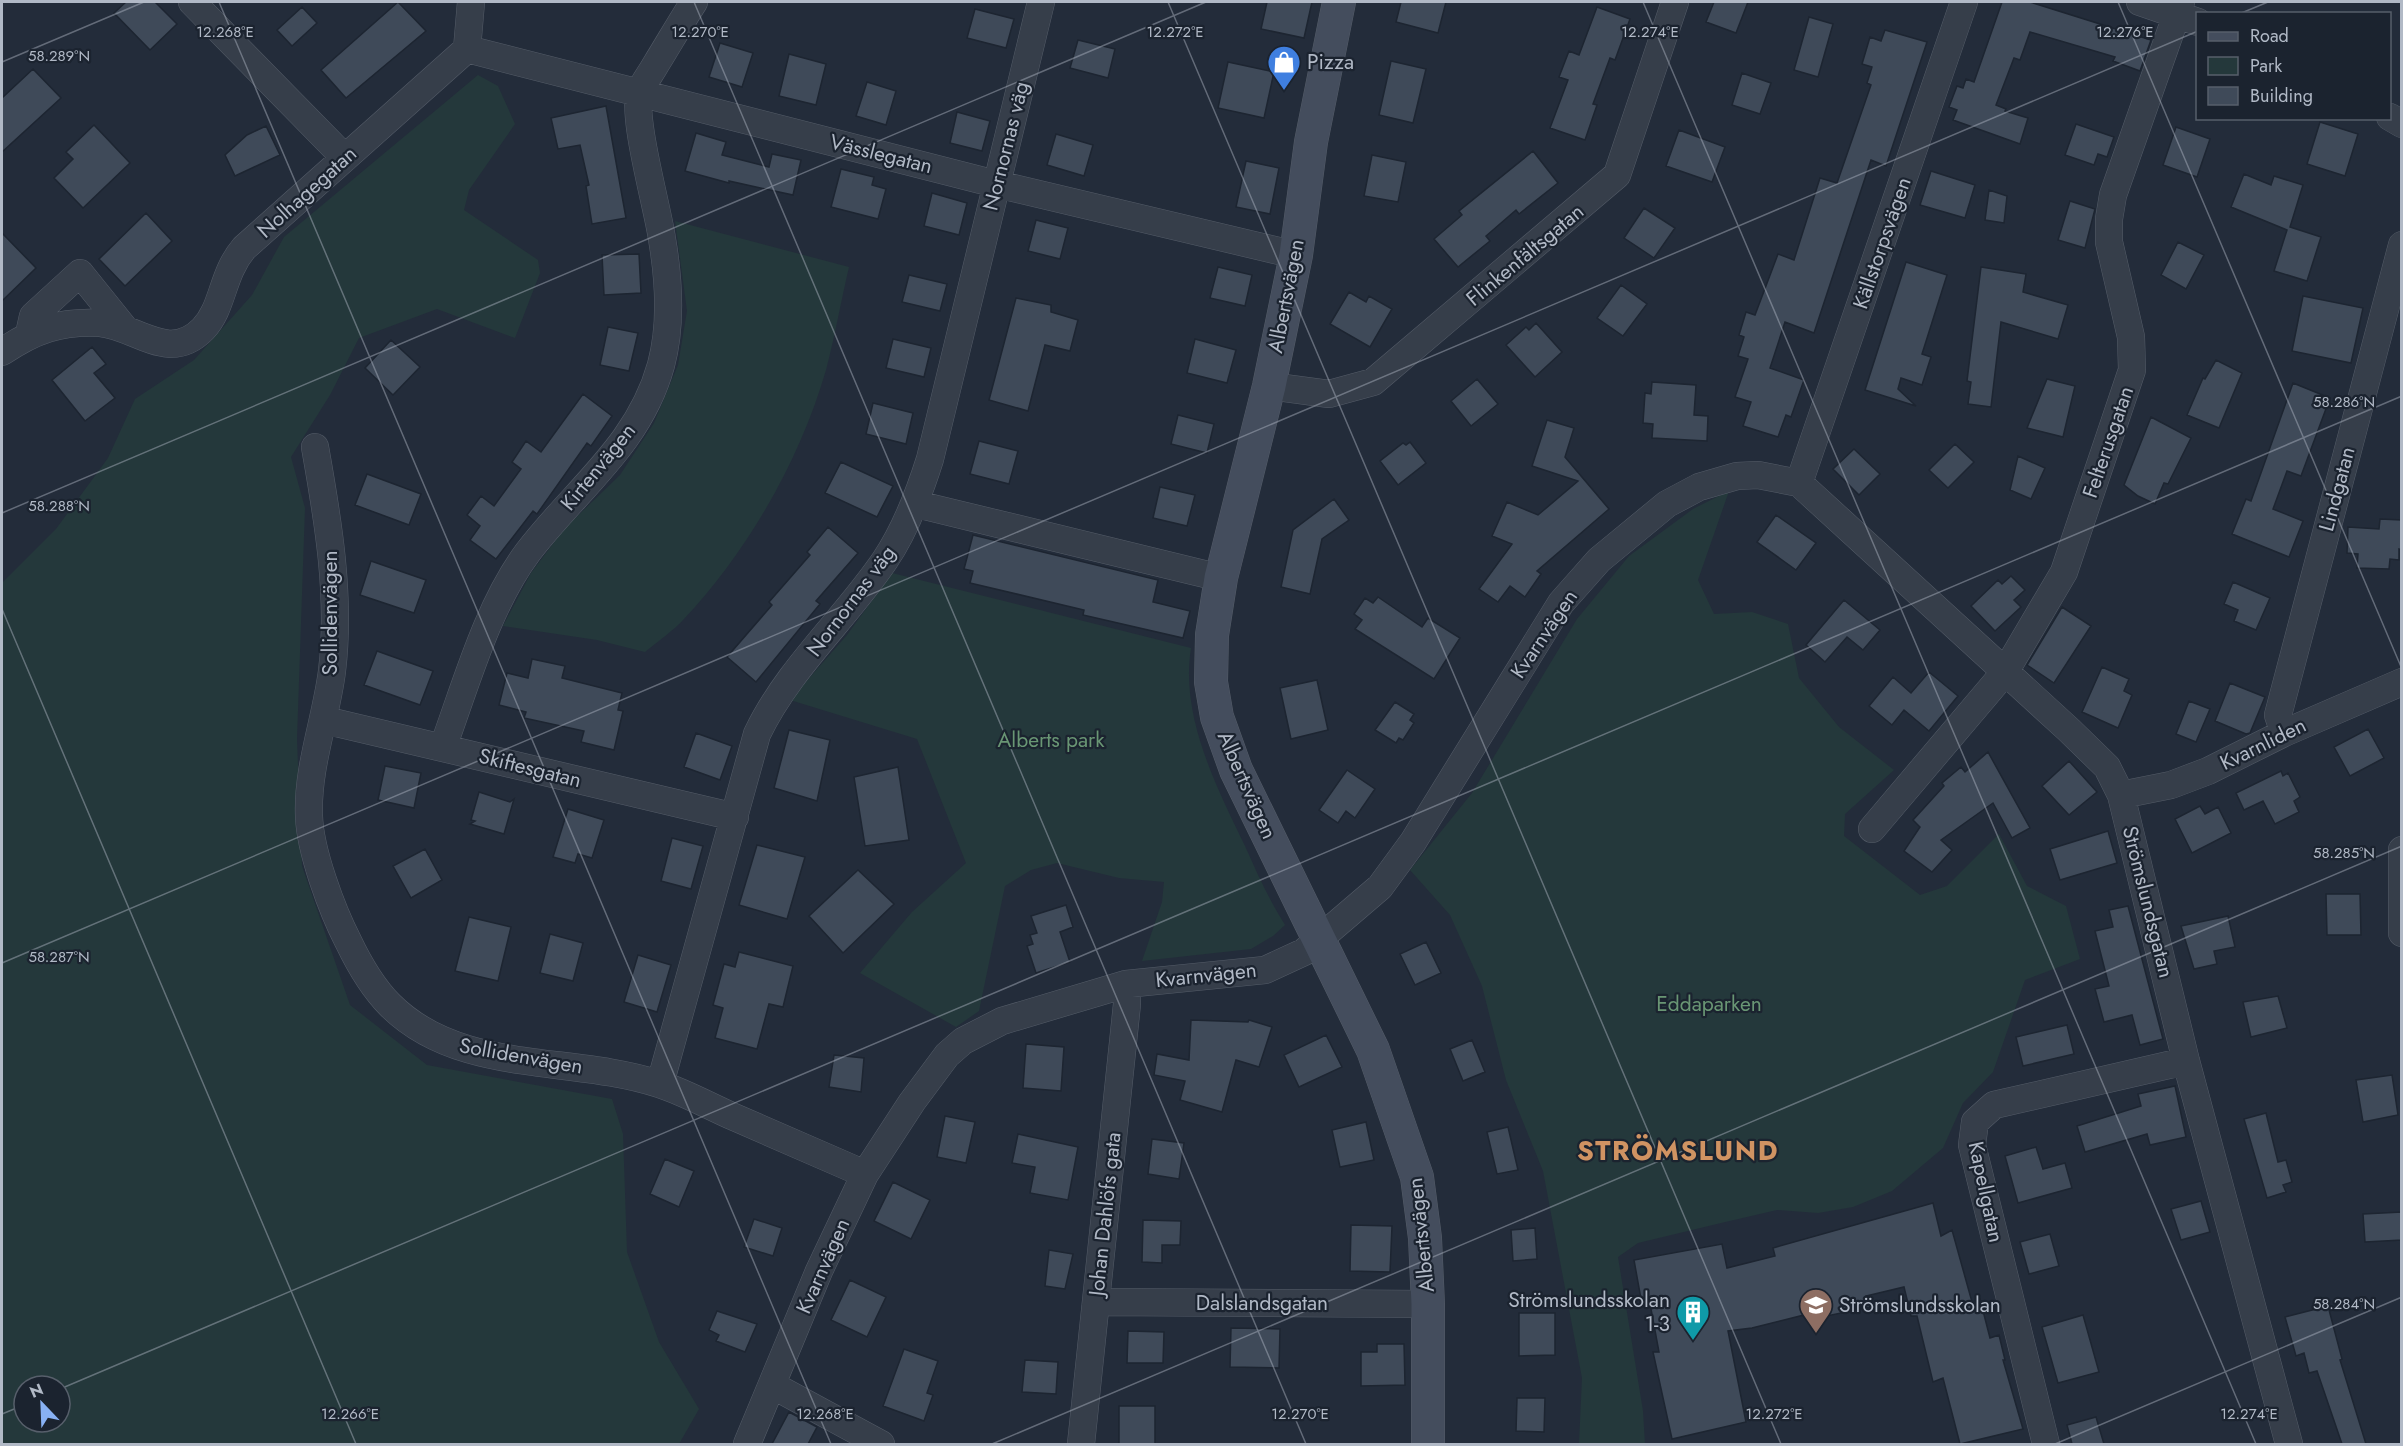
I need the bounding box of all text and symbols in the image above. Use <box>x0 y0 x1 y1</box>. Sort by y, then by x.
legend <box>2196 12 2391 120</box>
text: 12.268°E <box>196 21 254 43</box>
text: 12.270°E <box>671 21 729 43</box>
text: 12.272°E <box>1146 21 1204 43</box>
text: 12.274°E <box>1621 21 1679 43</box>
text: 12.276°E <box>2096 21 2154 43</box>
text: Road <box>2250 23 2289 49</box>
shop icon: Pizza <box>1266 44 1302 91</box>
text: 58.289°N <box>28 45 90 67</box>
place label: Pizza <box>1307 47 1354 77</box>
text: Park <box>2250 53 2282 79</box>
street label: Nornornas väg <box>975 78 1037 214</box>
text: Building <box>2250 83 2313 109</box>
street label: Vässlegatan <box>826 127 936 181</box>
street label: Nolhagegatan <box>251 139 363 245</box>
street label: Källstorpsvägen <box>1845 173 1919 313</box>
street label: Flinkenfältsgatan <box>1460 197 1590 313</box>
street label: Albertsvägen <box>1260 237 1312 355</box>
street label: Felterusgatan <box>2075 382 2141 502</box>
text: 58.286°N <box>2313 391 2375 413</box>
street label: Kirtenvägen <box>553 417 643 517</box>
street label: Lindgatan <box>2311 444 2363 534</box>
text: 58.288°N <box>28 495 90 517</box>
street label: Nornornas väg <box>799 539 903 663</box>
street label: Sollidenvägen <box>315 550 345 676</box>
street label: Kvarnvägen <box>1503 584 1585 684</box>
street label: Kvarnliden <box>2215 710 2311 778</box>
park label: Alberts park <box>998 725 1105 755</box>
street label: Albertsvägen <box>1210 726 1284 844</box>
street label: Skiftesgatan <box>476 741 584 795</box>
street label: Strömslundsgatan <box>2115 823 2181 981</box>
text: 58.285°N <box>2313 842 2375 864</box>
text: 58.287°N <box>28 946 90 968</box>
street label: Kvarnvägen <box>1154 955 1258 995</box>
park label: Eddaparken <box>1656 989 1762 1019</box>
street label: Sollidenvägen <box>457 1030 585 1082</box>
street label: Johan Dahlöfs gata <box>1081 1131 1129 1300</box>
district label: STRÖMSLUND <box>1577 1131 1779 1170</box>
street label: Kapellgatan <box>1961 1139 2011 1245</box>
street label: Albertsvägen <box>1400 1176 1442 1294</box>
street label: Kvarnvägen <box>789 1214 857 1318</box>
place label: Strömslundsskolan 1-3 <box>1508 1285 1670 1339</box>
school or university icon: Strömslundsskolan <box>1798 1287 1834 1334</box>
street label: Dalslandsgatan <box>1196 1288 1328 1318</box>
place label: Strömslundsskolan <box>1839 1290 2001 1320</box>
text: 58.284°N <box>2313 1293 2375 1315</box>
building icon: Strömslundsskolan 1-3 <box>1675 1294 1711 1341</box>
north arrow <box>12 1374 72 1434</box>
text: N <box>26 1378 47 1404</box>
text: 12.266°E <box>321 1403 379 1425</box>
text: 12.268°E <box>796 1403 854 1425</box>
text: 12.270°E <box>1271 1403 1329 1425</box>
text: 12.272°E <box>1745 1403 1803 1425</box>
text: 12.274°E <box>2220 1403 2278 1425</box>

